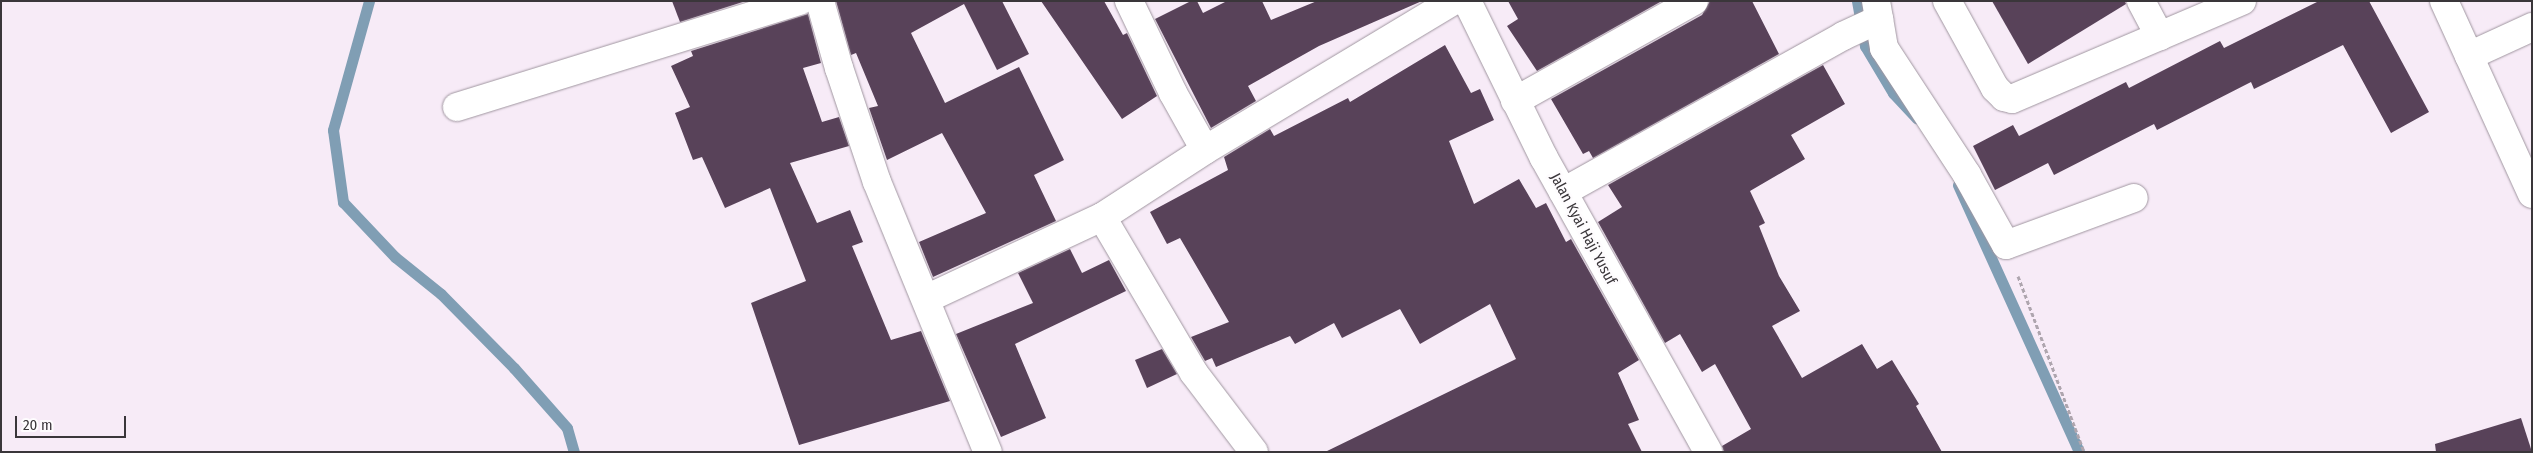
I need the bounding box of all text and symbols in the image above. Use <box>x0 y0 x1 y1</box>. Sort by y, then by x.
street label: Jalan Kyai Haji Yusuf <box>1546 170 1620 288</box>
scale bar <box>18 406 129 438</box>
text: 20 m <box>23 416 53 434</box>

